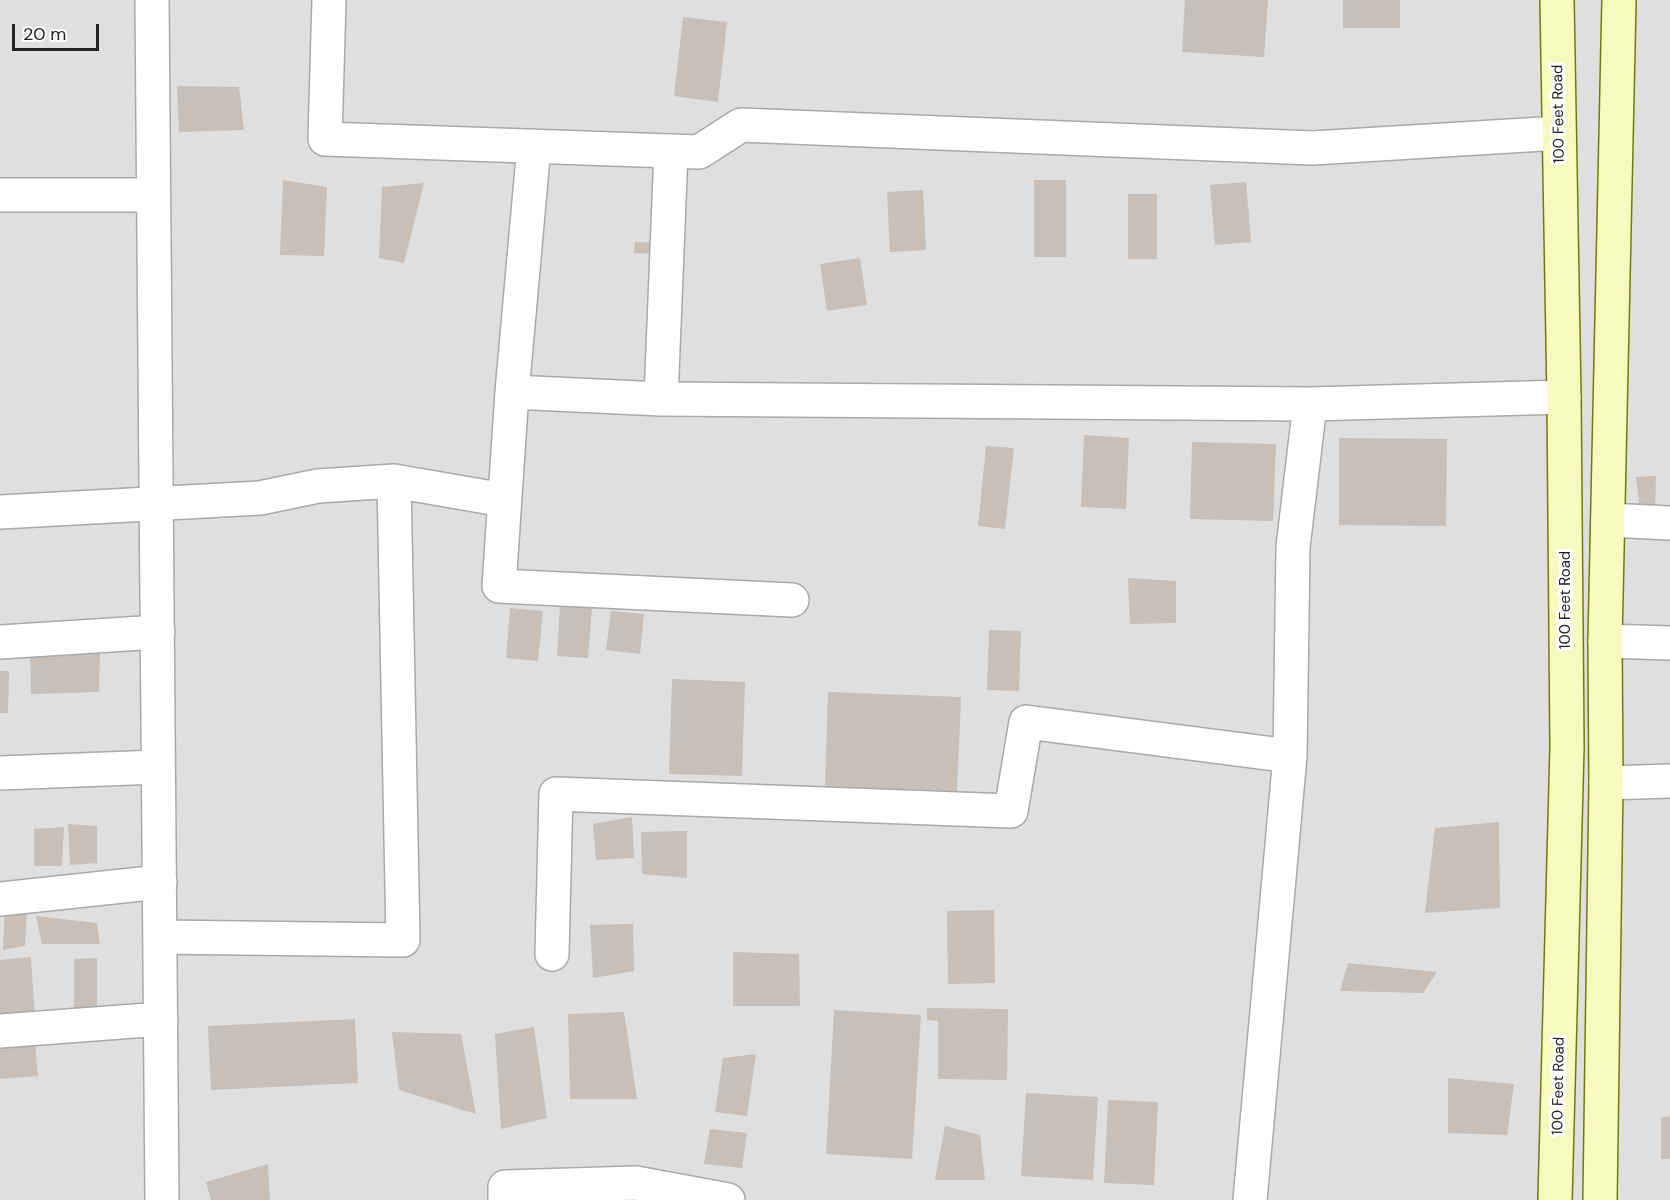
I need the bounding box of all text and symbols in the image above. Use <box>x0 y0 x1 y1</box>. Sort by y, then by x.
scale bar <box>15 12 102 50</box>
text: 20 m <box>23 22 66 46</box>
street label: 100 Feet Road <box>1549 65 1569 163</box>
street label: 100 Feet Road <box>1557 551 1575 649</box>
street label: 100 Feet Road <box>1549 1037 1569 1135</box>

